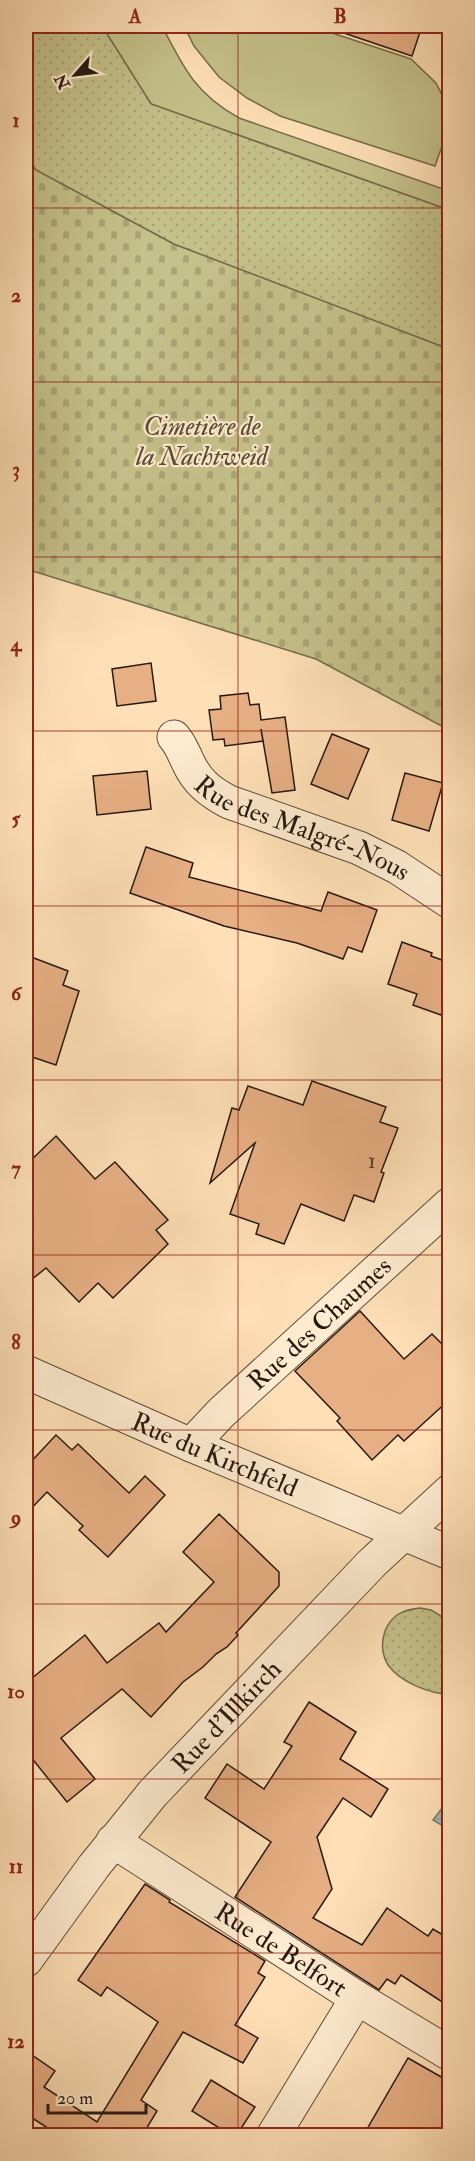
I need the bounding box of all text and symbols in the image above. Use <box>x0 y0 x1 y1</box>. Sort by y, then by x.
text: A <box>128 4 142 29</box>
text: B <box>333 4 347 29</box>
north arrow <box>45 45 105 105</box>
text: N <box>50 70 75 93</box>
text: 1 <box>12 108 20 133</box>
text: 2 <box>11 283 21 308</box>
park label: Cimetière de la Nachtweid <box>135 411 270 473</box>
text: 3 <box>12 457 20 482</box>
text: 4 <box>10 632 23 657</box>
street label: Rue des Malgré-Nous <box>187 769 416 888</box>
text: 5 <box>12 806 22 831</box>
text: 6 <box>11 981 23 1006</box>
house number: 1 <box>368 1147 376 1175</box>
text: 7 <box>11 1156 21 1181</box>
street label: Rue des Chaumes <box>242 1250 398 1397</box>
text: 8 <box>11 1330 21 1355</box>
street label: Rue du Kirchfeld <box>126 1406 302 1505</box>
text: 9 <box>9 1505 21 1530</box>
street label: Rue d'Illkirch <box>165 1653 289 1780</box>
text: 10 <box>7 1679 25 1704</box>
text: 11 <box>9 1854 23 1879</box>
street label: Rue de Belfort <box>209 1896 353 2004</box>
text: 12 <box>7 2029 25 2054</box>
scale bar <box>48 2077 146 2115</box>
text: 20 m <box>57 2087 93 2110</box>

